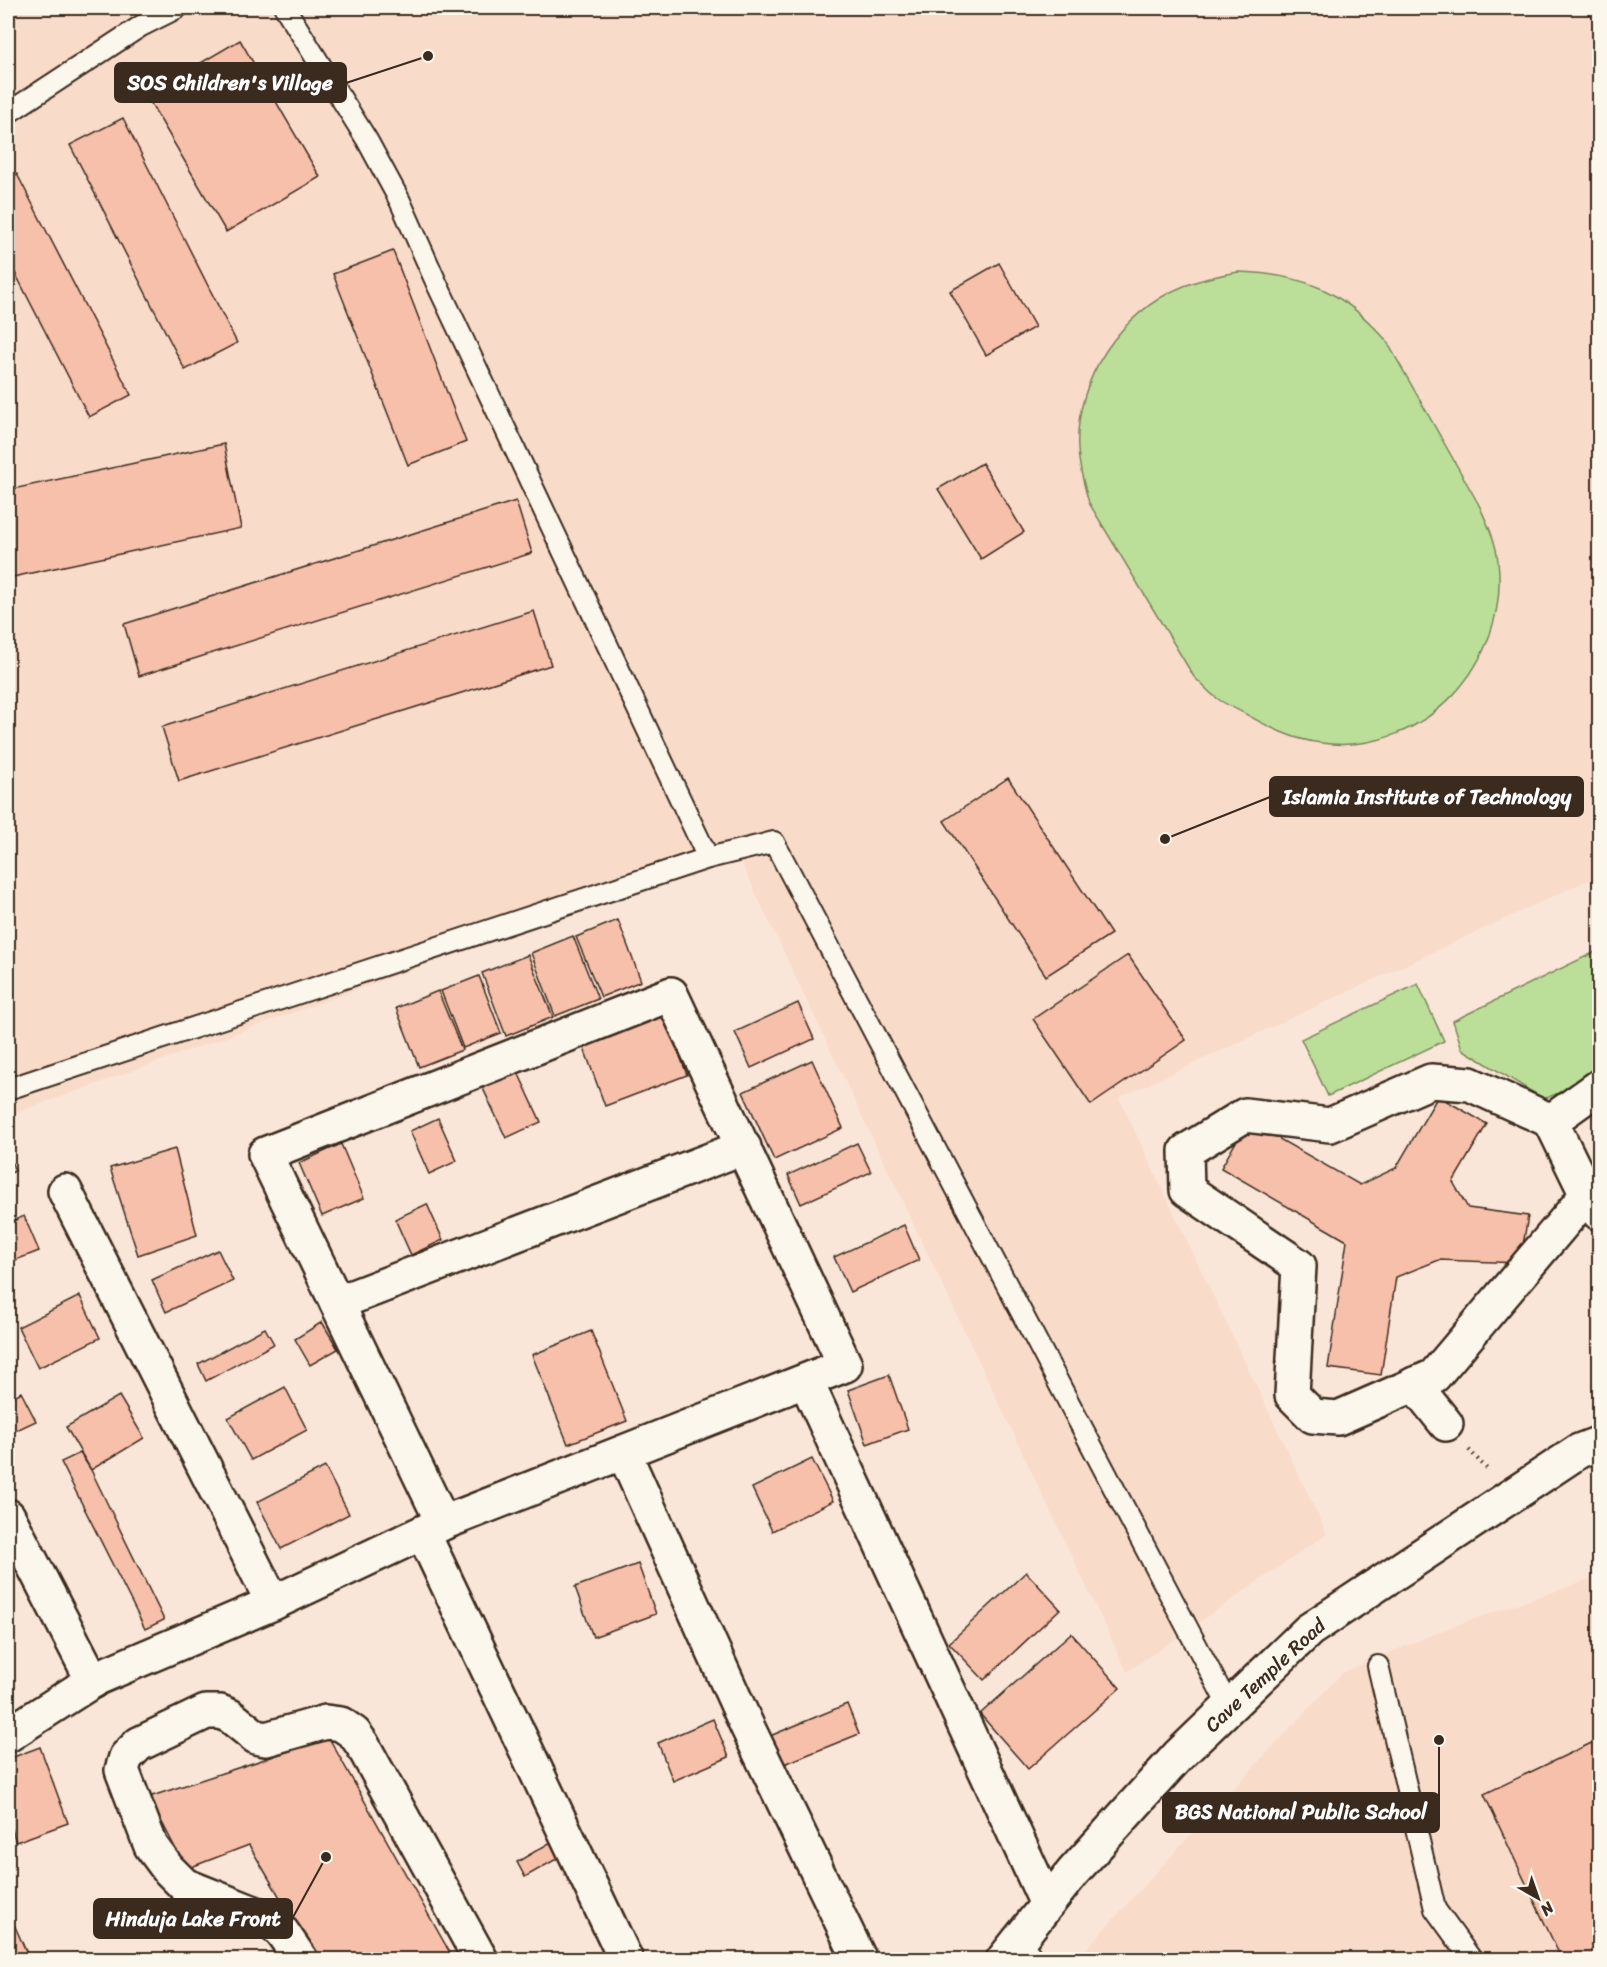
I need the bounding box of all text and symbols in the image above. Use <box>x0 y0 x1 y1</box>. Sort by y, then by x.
callout: SOS Children's Village <box>115 63 346 102</box>
text: SOS Children's Village <box>126 64 333 102</box>
callout: Islamia Institute of Technology <box>1270 777 1583 816</box>
text: Islamia Institute of Technology <box>1282 778 1572 816</box>
street label: Cave Temple Road <box>1196 1608 1335 1741</box>
callout: BGS National Public School <box>1163 1793 1439 1832</box>
text: BGS National Public School <box>1175 1793 1428 1831</box>
north arrow <box>1508 1868 1568 1928</box>
text: N <box>1533 1894 1562 1924</box>
callout: Hinduja Lake Front <box>94 1899 292 1938</box>
text: Hinduja Lake Front <box>104 1900 281 1938</box>

